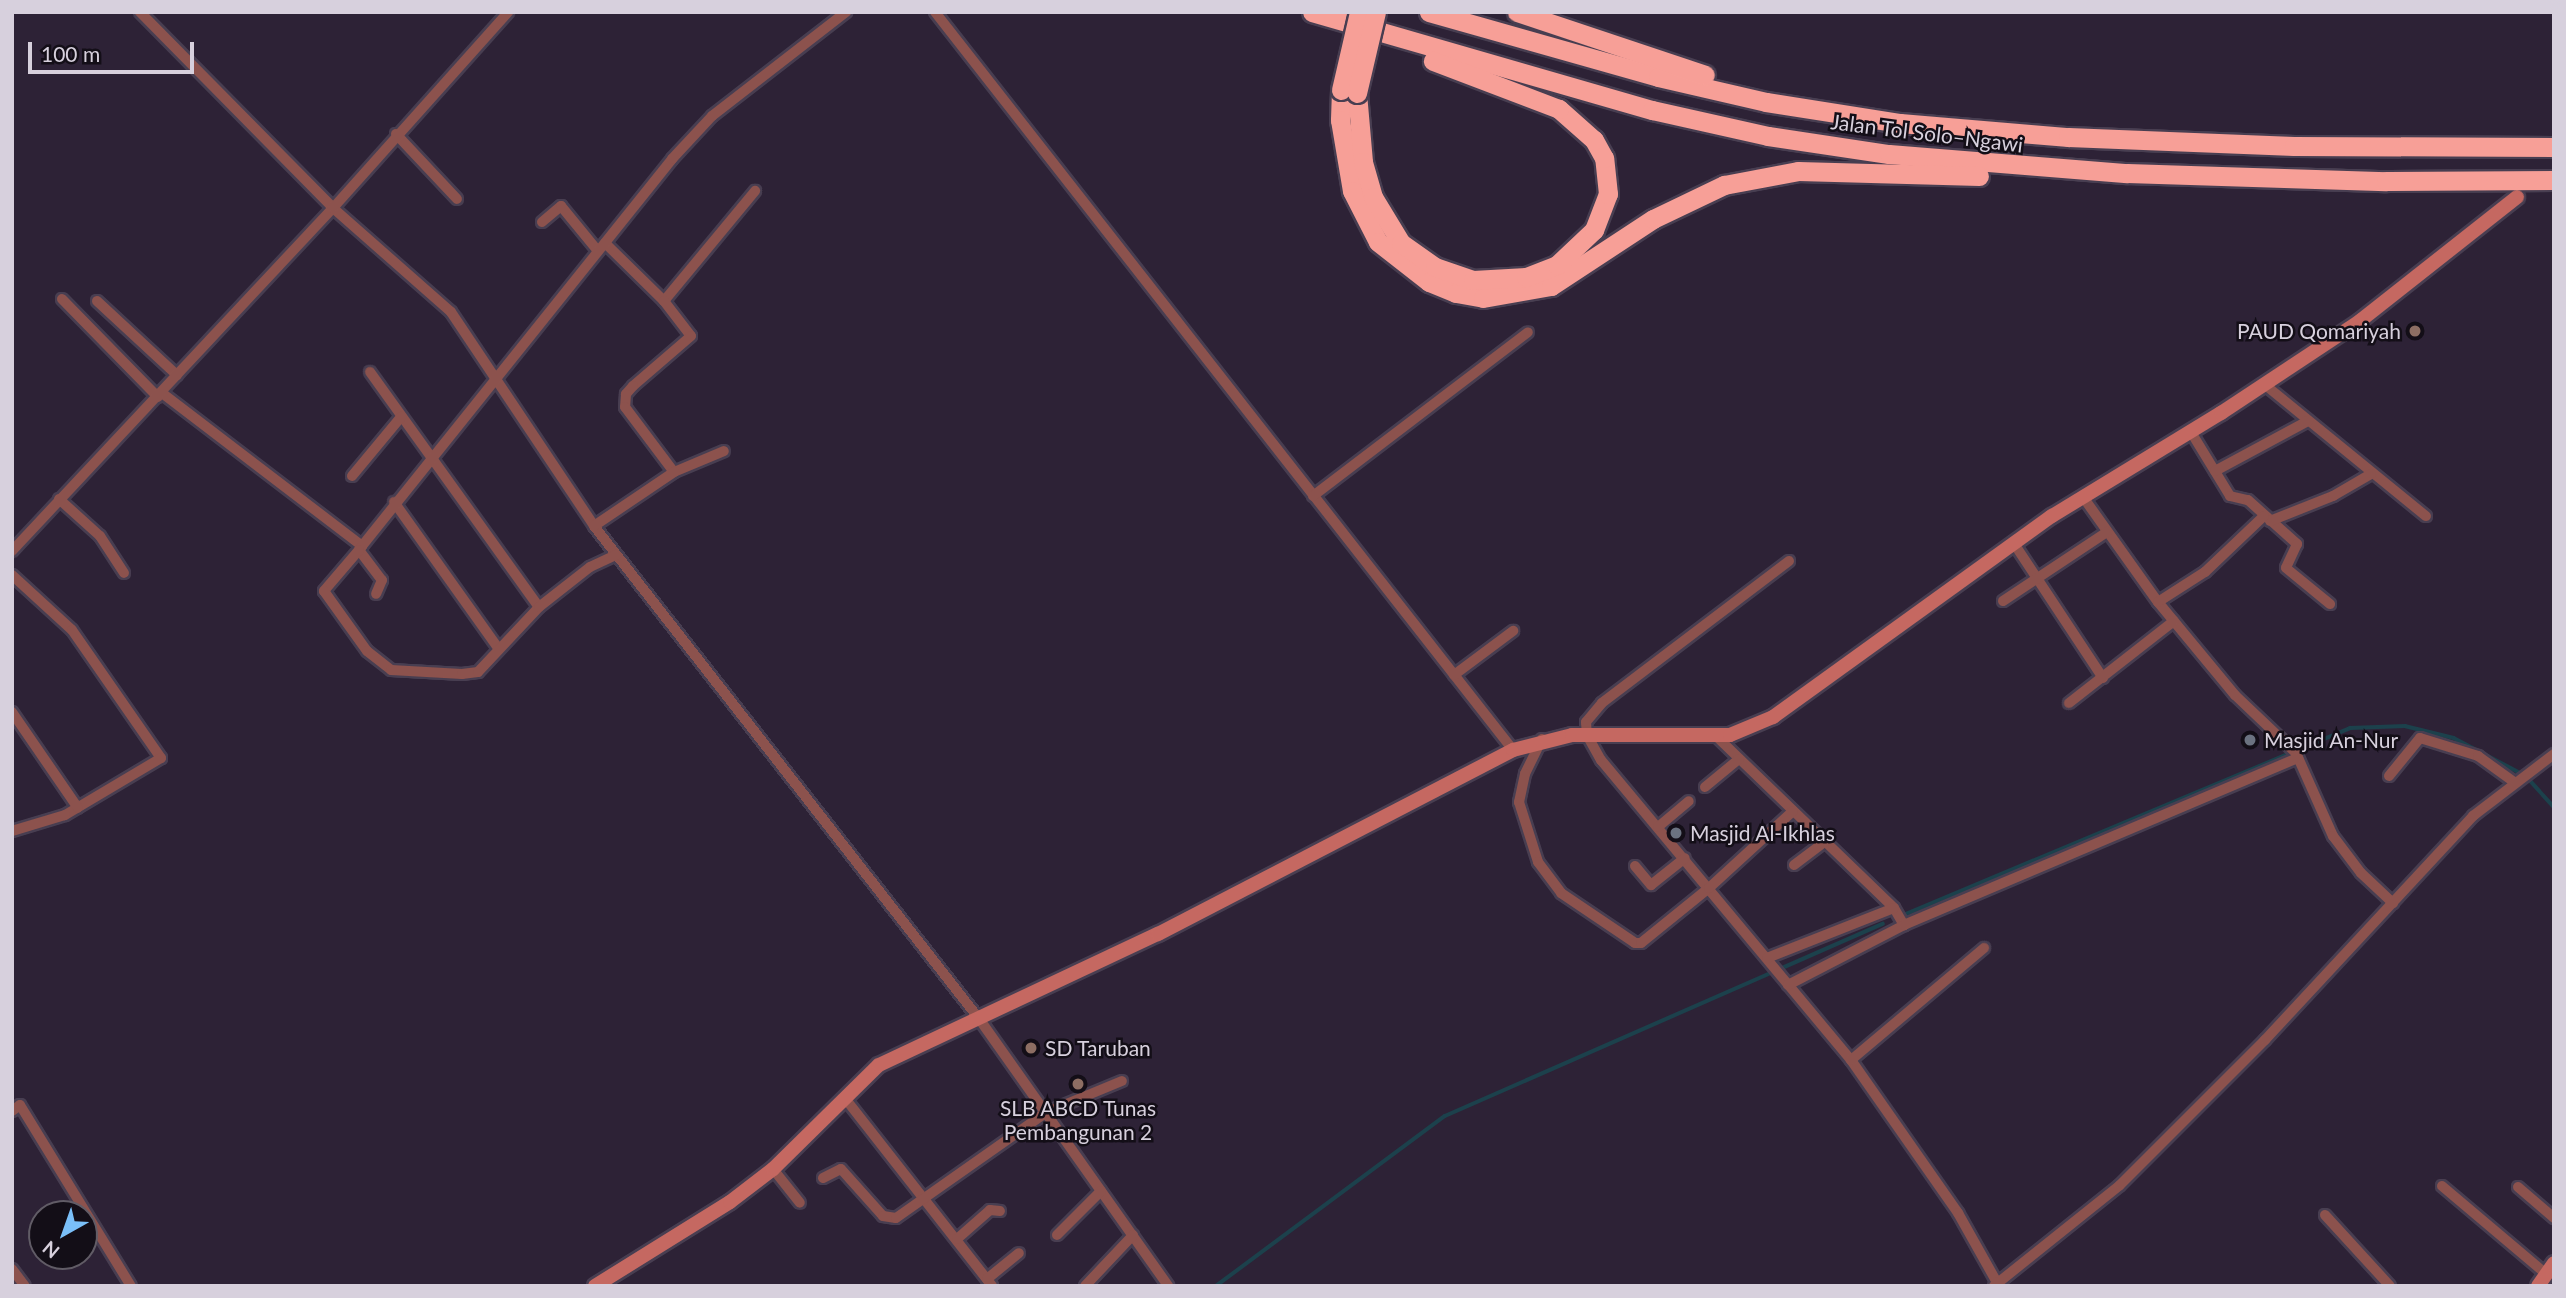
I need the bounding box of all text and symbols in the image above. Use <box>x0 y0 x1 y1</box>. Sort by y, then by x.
scale bar <box>32 28 198 72</box>
text: 100 m <box>41 41 100 66</box>
street label: Jalan Tol Solo–Ngawi <box>1829 109 2025 157</box>
place label: PAUD Qomariyah <box>2237 318 2401 344</box>
marker: PAUD Qomariyah <box>2407 323 2423 339</box>
place label: Masjid An-Nur <box>2264 727 2399 753</box>
marker: Masjid An-Nur <box>2242 732 2258 748</box>
place label: Masjid Al-Ikhlas <box>1690 820 1835 846</box>
marker: Masjid Al-Ikhlas <box>1668 825 1684 841</box>
place label: SD Taruban <box>1045 1035 1151 1061</box>
marker: SD Taruban <box>1023 1040 1039 1056</box>
marker: SLB ABCD Tunas Pembangunan 2 <box>1070 1076 1086 1092</box>
place label: SLB ABCD Tunas Pembangunan 2 <box>999 1095 1157 1145</box>
north arrow <box>28 1200 98 1270</box>
text: N <box>37 1236 63 1263</box>

